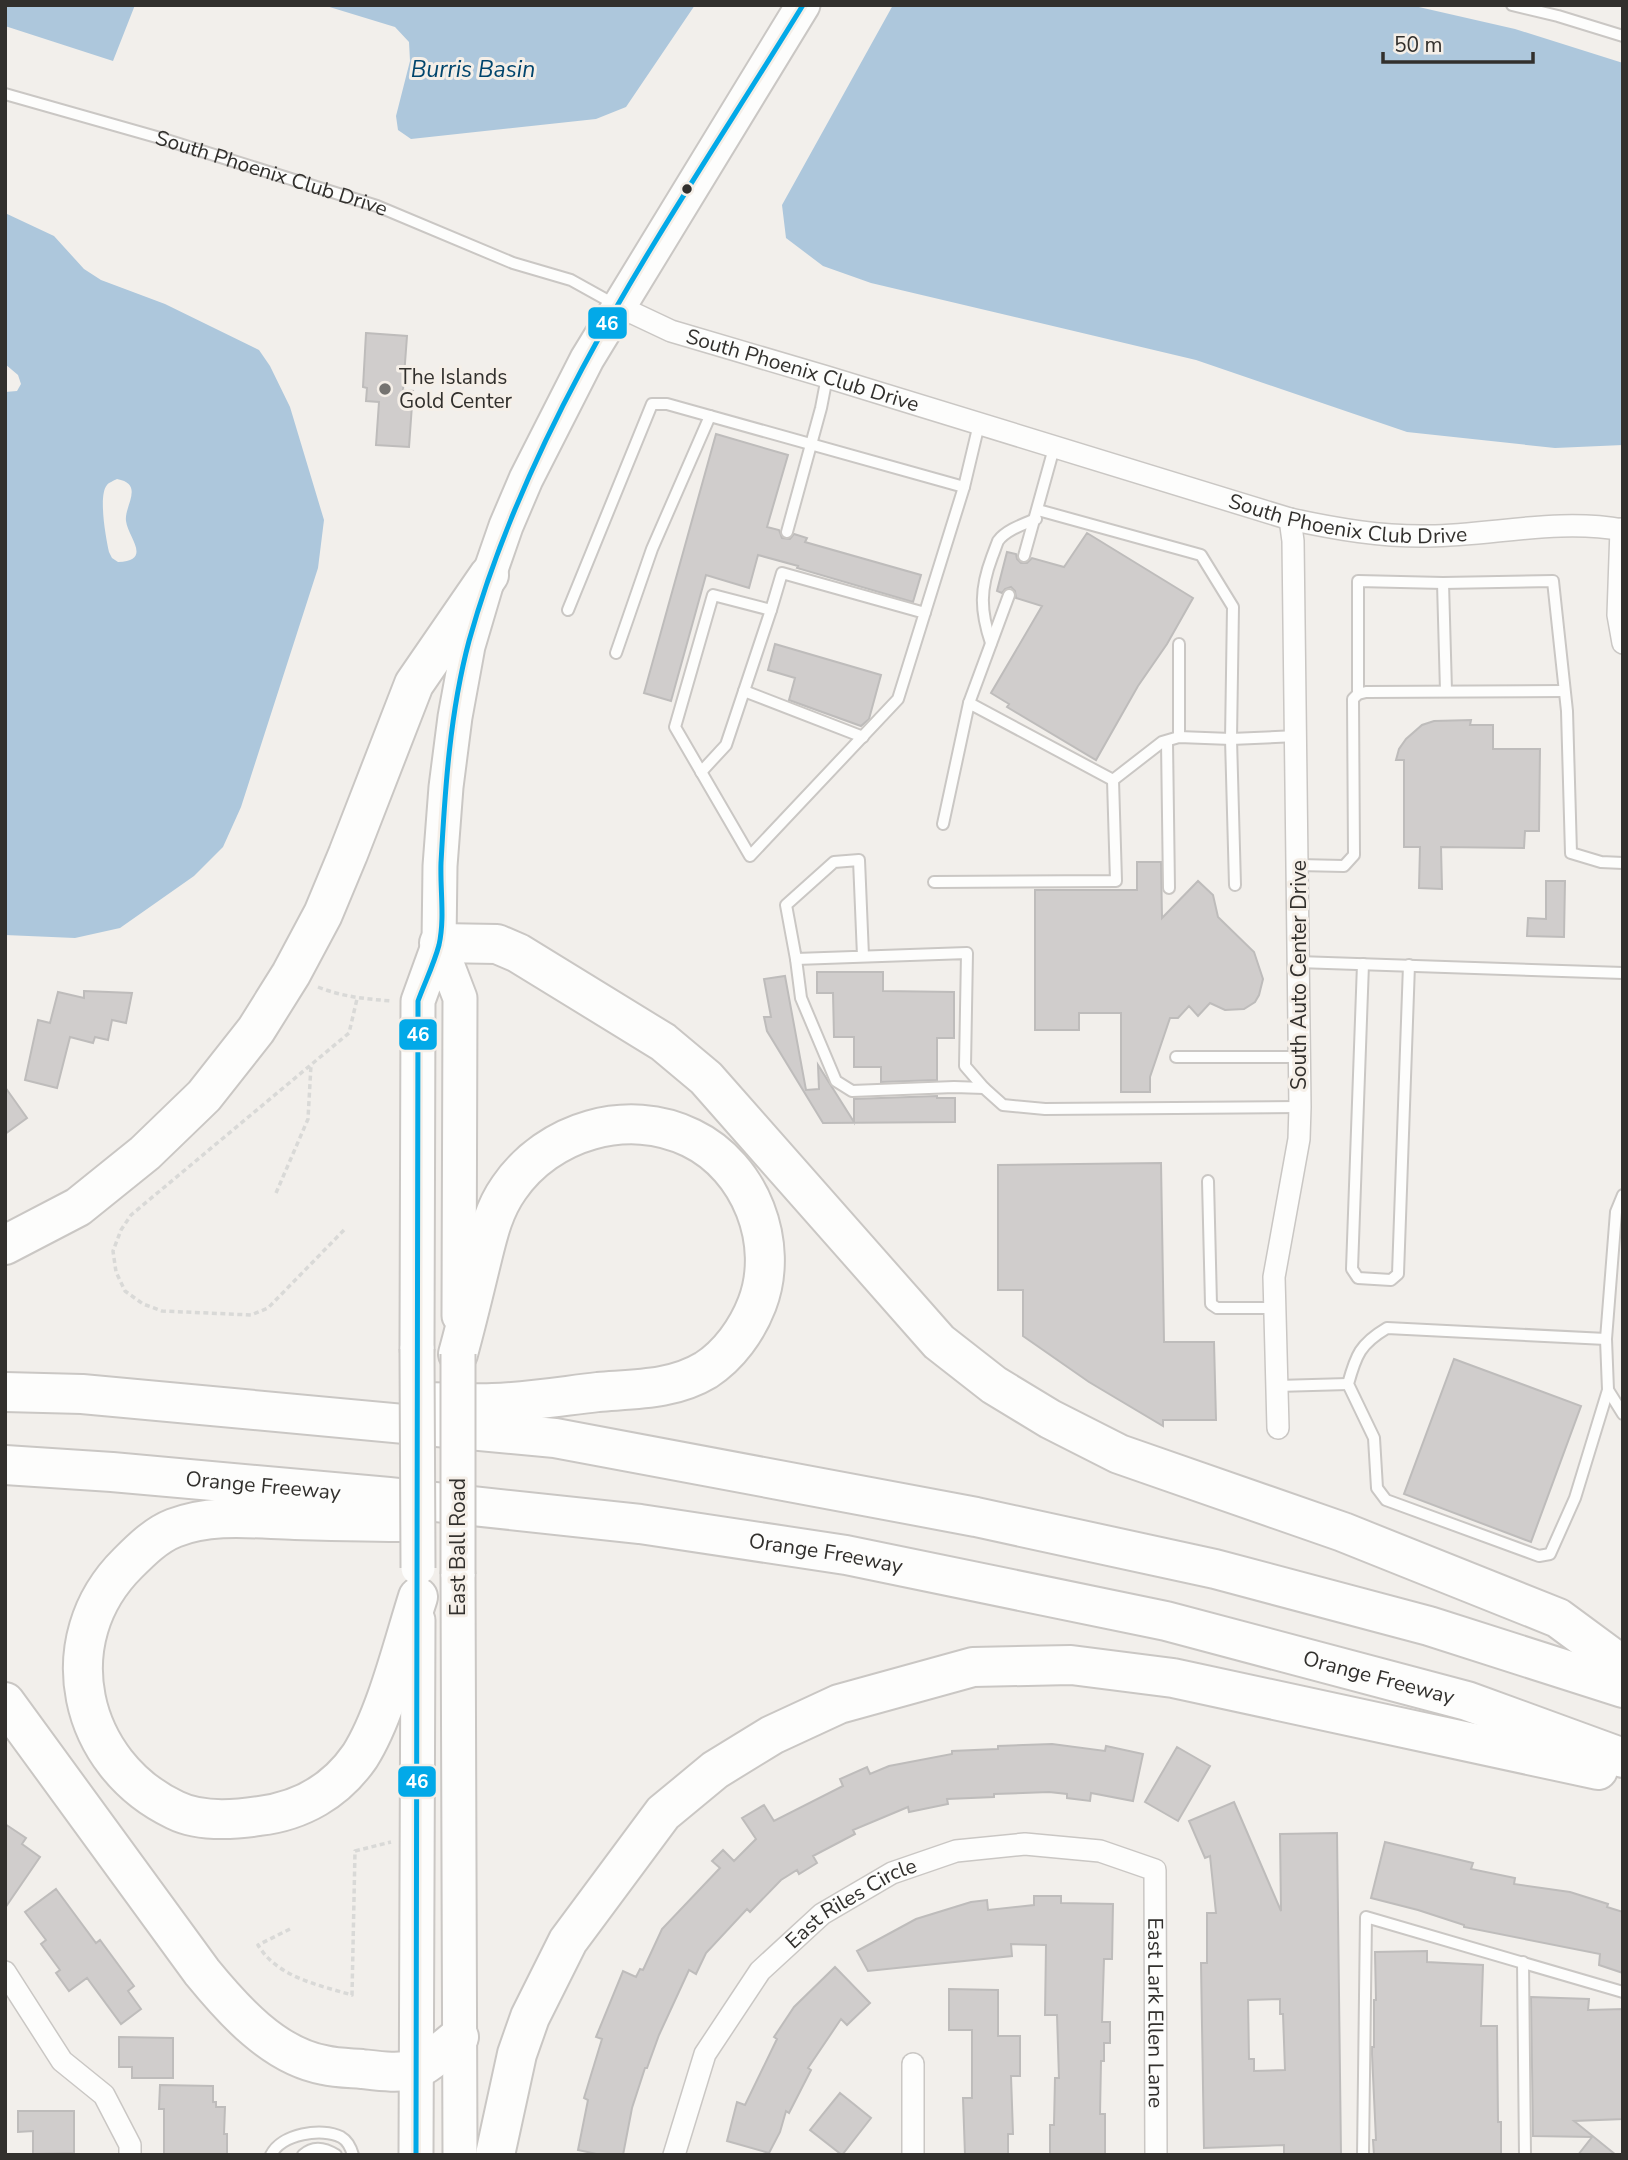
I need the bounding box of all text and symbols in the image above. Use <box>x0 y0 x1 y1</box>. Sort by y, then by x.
scale bar <box>1383 21 1534 65</box>
text: 50 m <box>1394 31 1443 59</box>
water label: Burris Basin <box>411 54 535 85</box>
street label: South Phoenix Club Drive <box>152 123 392 223</box>
unlabelled marker <box>680 182 694 196</box>
line badge: 46 <box>587 306 628 340</box>
text: 46 <box>596 311 618 337</box>
street label: South Phoenix Club Drive <box>683 322 923 418</box>
place label: The Islands Gold Center <box>399 363 513 415</box>
marker: The Islands Gold Center <box>377 381 393 397</box>
street label: South Phoenix Club Drive <box>1225 487 1468 550</box>
street label: South Auto Center Drive <box>1285 860 1313 1090</box>
line badge: 46 <box>398 1018 438 1051</box>
text: 46 <box>407 1022 429 1048</box>
street label: Orange Freeway <box>184 1465 342 1507</box>
street label: East Ball Road <box>444 1478 472 1616</box>
street label: Orange Freeway <box>747 1527 906 1580</box>
street label: Orange Freeway <box>1300 1644 1458 1711</box>
line badge: 46 <box>397 1765 437 1798</box>
text: 46 <box>406 1769 428 1795</box>
street label: East Riles Circle <box>779 1852 920 1955</box>
street label: East Lark Ellen Lane <box>1141 1917 1170 2108</box>

